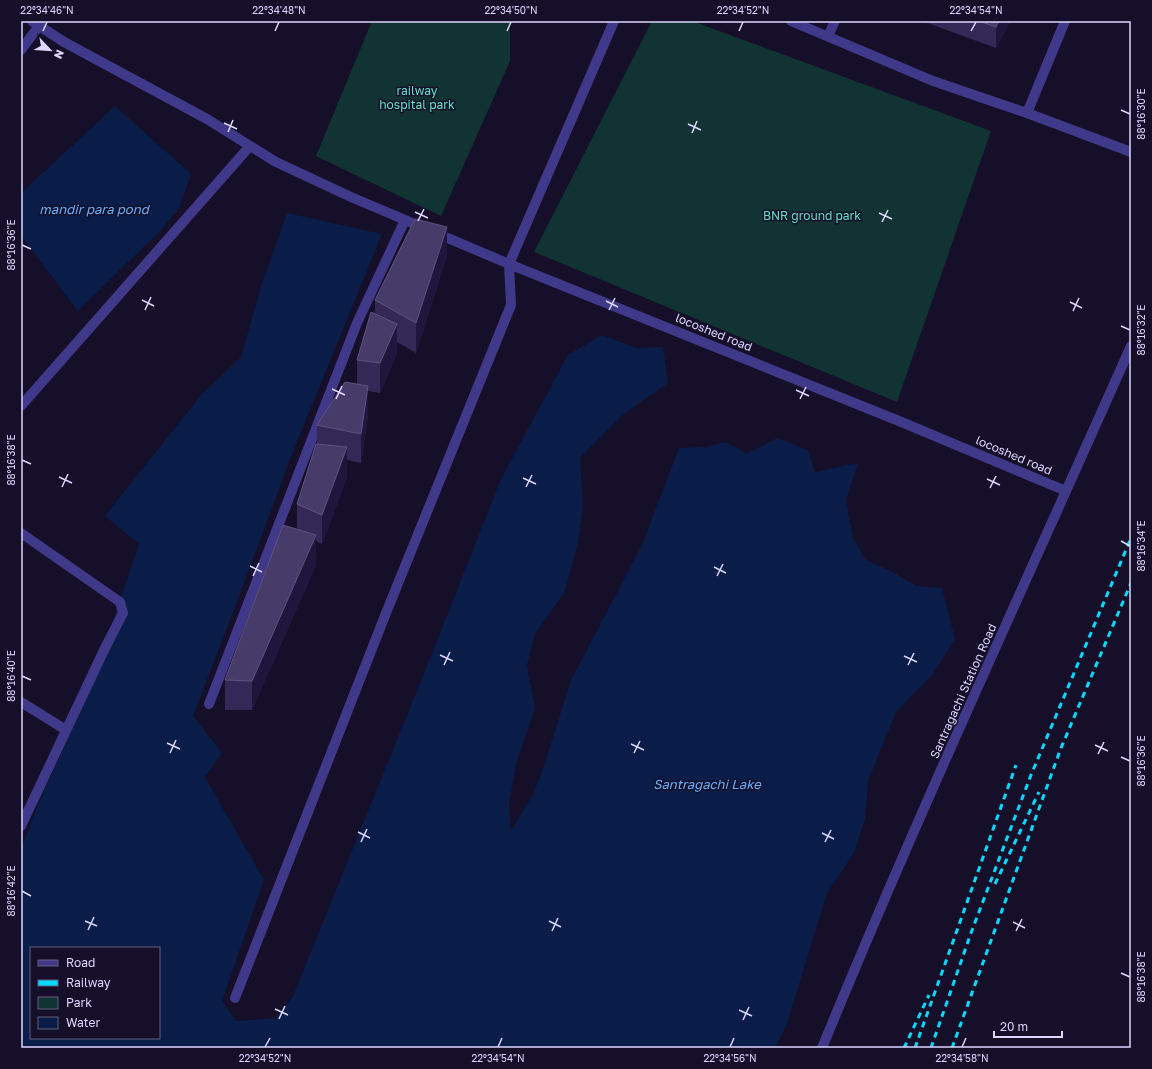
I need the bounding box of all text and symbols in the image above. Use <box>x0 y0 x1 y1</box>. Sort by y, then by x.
text: 22°34'46"N <box>20 4 74 16</box>
text: 22°34'48"N <box>252 4 306 16</box>
text: 22°34'50"N <box>484 4 538 16</box>
text: 22°34'52"N <box>717 4 769 16</box>
text: 22°34'54"N <box>949 4 1003 16</box>
north arrow <box>30 30 70 70</box>
text: N <box>52 48 67 61</box>
park label: railway hospital park <box>379 83 455 112</box>
text: 88°16'30"E <box>1135 88 1147 140</box>
water label: mandir para pond <box>39 201 151 217</box>
park label: BNR ground park <box>763 208 861 223</box>
text: 88°16'36"E <box>5 219 17 271</box>
text: 88°16'32"E <box>1135 305 1147 355</box>
street label: locoshed road <box>673 310 755 354</box>
street label: locoshed road <box>973 432 1055 478</box>
text: 88°16'38"E <box>5 434 17 486</box>
text: 88°16'34"E <box>1135 520 1147 572</box>
street label: Santragachi Station Road <box>926 621 1000 761</box>
text: 88°16'40"E <box>5 650 17 702</box>
text: 88°16'36"E <box>1135 735 1147 787</box>
water label: Santragachi Lake <box>653 776 762 792</box>
text: 88°16'42"E <box>5 865 17 917</box>
legend <box>30 947 160 1039</box>
text: 88°16'38"E <box>1135 951 1147 1003</box>
text: Road <box>66 955 95 970</box>
text: Railway <box>66 975 111 990</box>
text: Park <box>66 995 92 1010</box>
scale bar <box>994 1013 1062 1039</box>
text: Water <box>66 1015 100 1030</box>
text: 20 m <box>1000 1019 1028 1034</box>
text: 22°34'52"N <box>239 1052 291 1064</box>
text: 22°34'54"N <box>471 1052 525 1064</box>
text: 22°34'56"N <box>704 1052 757 1064</box>
text: 22°34'58"N <box>935 1052 989 1064</box>

